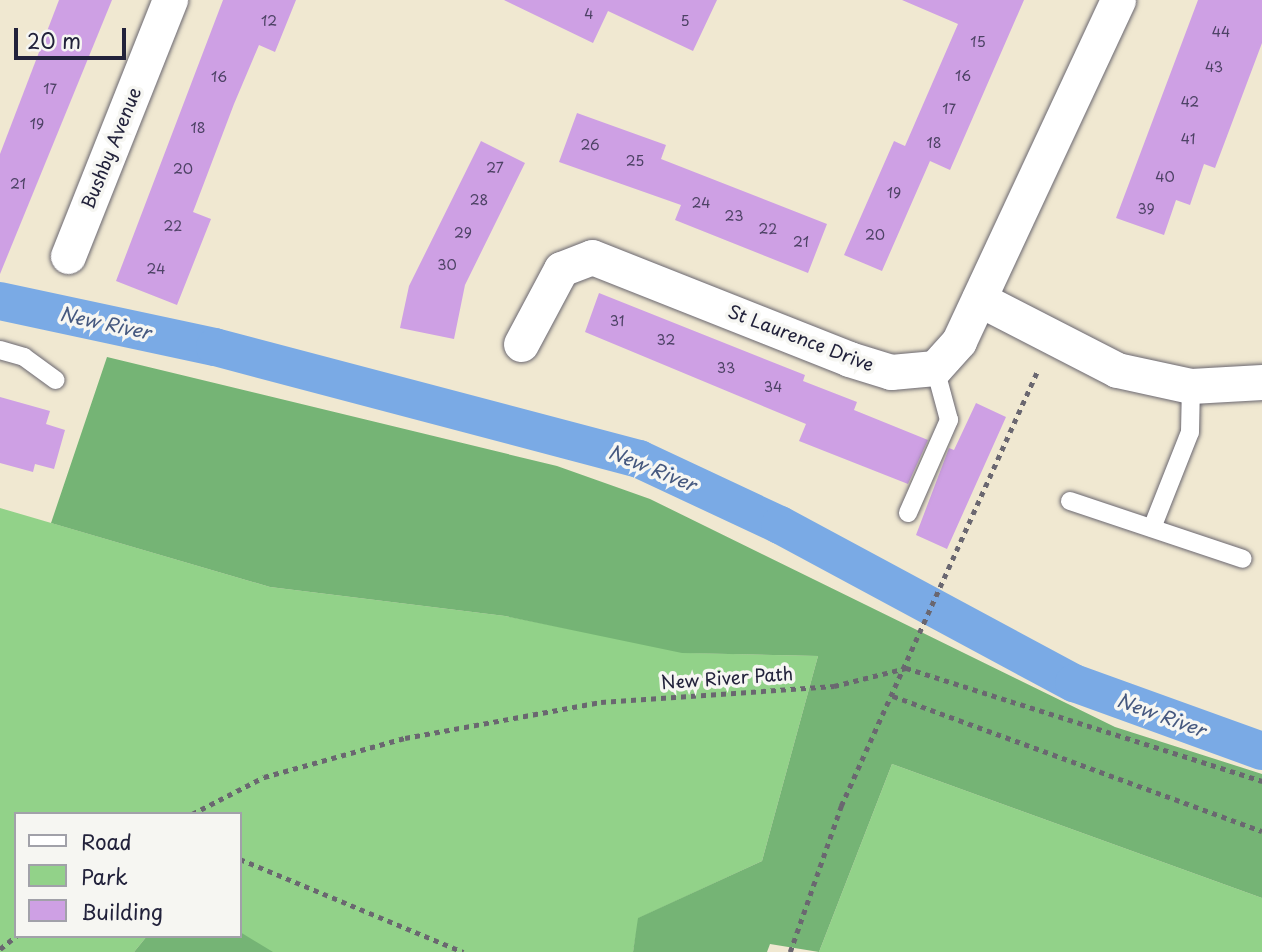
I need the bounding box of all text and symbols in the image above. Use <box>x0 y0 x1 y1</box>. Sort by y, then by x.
house number: 4 <box>584 6 594 22</box>
house number: 12 <box>261 13 277 29</box>
house number: 5 <box>680 13 690 29</box>
scale bar <box>18 14 130 58</box>
text: 20 m <box>27 24 81 56</box>
house number: 44 <box>1212 24 1230 40</box>
house number: 15 <box>970 34 986 50</box>
house number: 43 <box>1205 59 1223 75</box>
house number: 16 <box>955 68 971 84</box>
house number: 16 <box>211 69 227 85</box>
house number: 17 <box>43 81 57 97</box>
street label: Bushby Avenue <box>77 84 145 212</box>
house number: 42 <box>1181 94 1199 110</box>
house number: 17 <box>942 101 956 117</box>
house number: 19 <box>30 116 44 132</box>
house number: 18 <box>190 120 206 136</box>
house number: 41 <box>1181 131 1195 147</box>
house number: 18 <box>926 135 942 151</box>
house number: 26 <box>580 137 600 153</box>
house number: 25 <box>626 153 644 169</box>
house number: 27 <box>486 160 504 176</box>
house number: 20 <box>173 161 193 177</box>
house number: 40 <box>1155 169 1175 185</box>
house number: 21 <box>10 176 26 192</box>
house number: 19 <box>887 185 901 201</box>
house number: 28 <box>470 192 488 208</box>
house number: 24 <box>692 195 710 211</box>
house number: 39 <box>1137 201 1155 217</box>
house number: 23 <box>725 208 743 224</box>
house number: 22 <box>164 218 182 234</box>
house number: 22 <box>759 221 777 237</box>
house number: 29 <box>454 225 472 241</box>
house number: 20 <box>865 227 885 243</box>
house number: 21 <box>793 234 809 250</box>
house number: 30 <box>437 257 457 273</box>
house number: 24 <box>147 261 165 277</box>
street label: St Laurence Drive <box>725 300 877 376</box>
water label: New River <box>57 302 153 344</box>
house number: 31 <box>610 313 624 329</box>
house number: 32 <box>657 332 675 348</box>
house number: 33 <box>717 360 735 376</box>
house number: 34 <box>764 379 782 395</box>
water label: New River <box>605 440 699 496</box>
street label: New River Path <box>660 663 794 693</box>
water label: New River <box>1114 688 1208 742</box>
legend <box>14 812 242 938</box>
text: Road <box>81 825 132 857</box>
text: Park <box>81 860 128 892</box>
text: Building <box>81 895 163 927</box>

